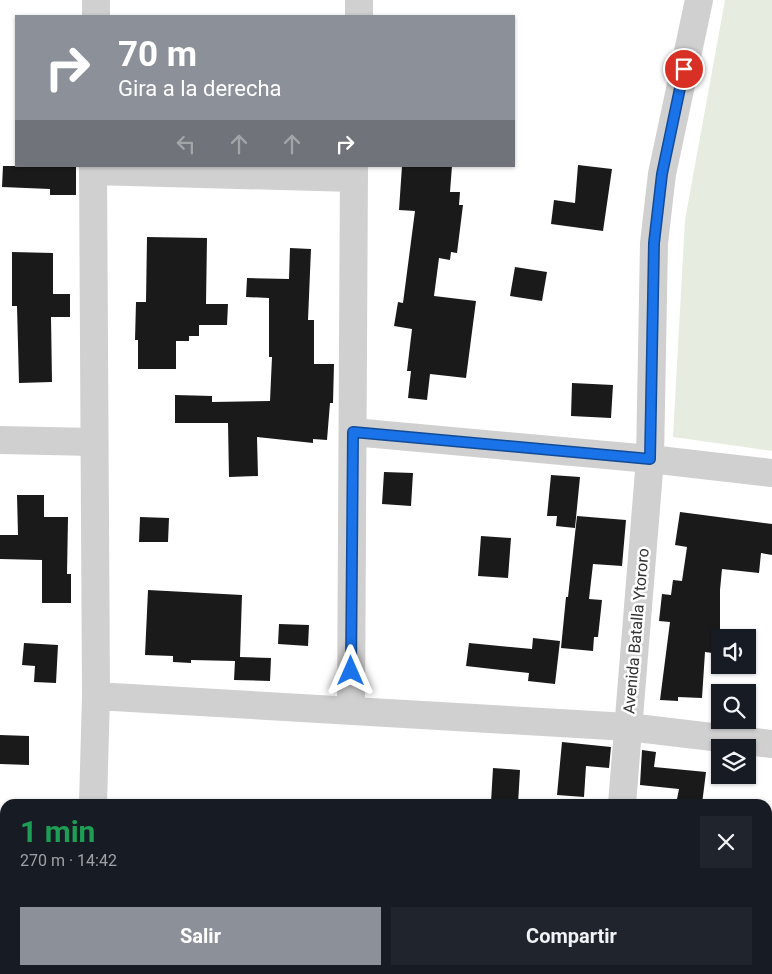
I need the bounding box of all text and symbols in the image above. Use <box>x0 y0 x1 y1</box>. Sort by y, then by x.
text: 70 m <box>118 34 197 75</box>
icon: right <box>35 35 100 100</box>
pin <box>663 48 705 90</box>
icon: arrive <box>670 55 698 83</box>
text: Gira a la derecha <box>118 76 282 101</box>
icon: left <box>172 130 200 158</box>
icon: ahead <box>225 130 253 158</box>
icon: ahead <box>278 130 306 158</box>
icon: right <box>331 130 359 158</box>
street label: Avenida Batalla Ytororo <box>619 547 653 715</box>
map controls <box>711 629 756 784</box>
button: sound <box>711 629 756 674</box>
position arrow <box>324 644 376 696</box>
button: search <box>711 684 756 729</box>
button: layers <box>711 739 756 784</box>
text: 1 min <box>20 814 95 849</box>
button: close <box>700 816 752 868</box>
text: 270 m · 14:42 <box>20 851 117 870</box>
button: Salir <box>20 907 381 965</box>
button: Compartir <box>391 907 752 965</box>

